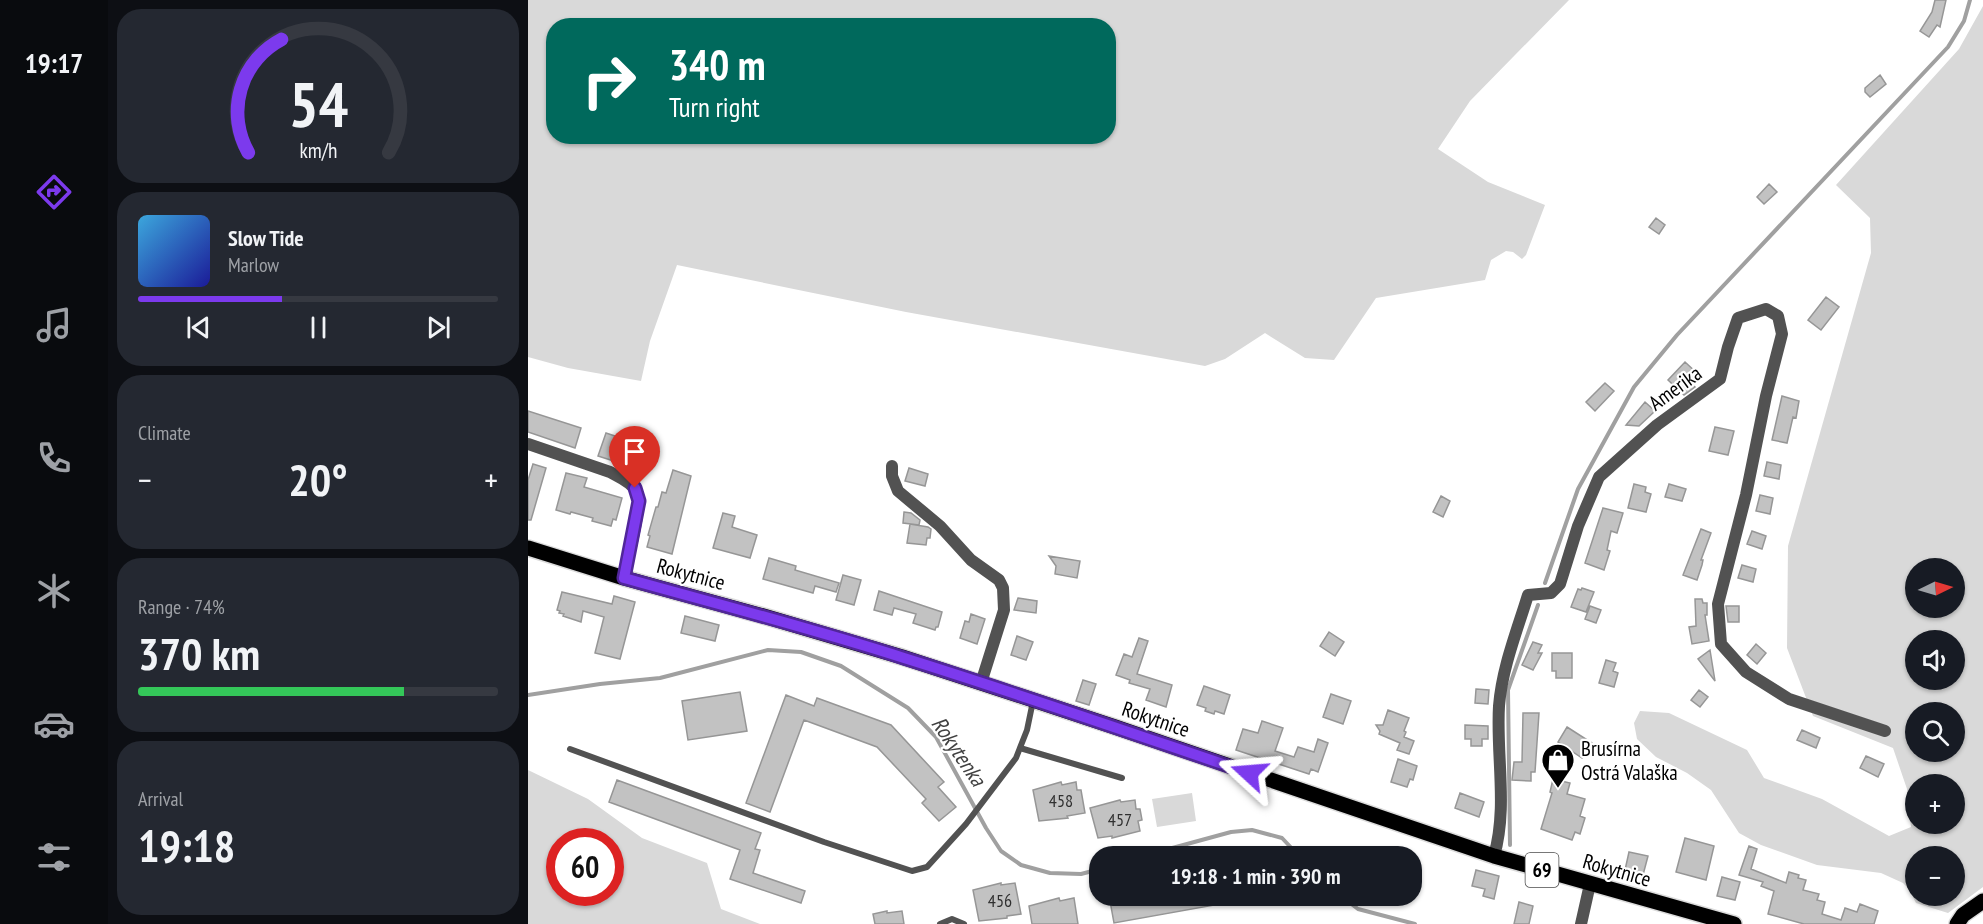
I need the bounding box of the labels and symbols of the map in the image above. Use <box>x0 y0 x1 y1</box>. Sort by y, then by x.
street label: Amerika <box>1643 360 1707 416</box>
pin <box>609 426 660 488</box>
street label: Rokytnice <box>654 552 728 596</box>
north arrow <box>1905 558 1965 618</box>
street label: Rokytnice <box>1119 695 1193 743</box>
water label: Rokytenka <box>926 711 993 792</box>
place label: Brusírna Ostrá Valaška <box>1581 735 1678 786</box>
position arrow <box>1217 741 1281 805</box>
shop icon: Brusírna Ostrá Valaška <box>1540 742 1576 789</box>
house number: 458 <box>1049 789 1073 812</box>
house number: 457 <box>1108 808 1132 831</box>
speed limit sign: 60 <box>546 828 624 906</box>
street label: Rokytnice <box>1580 847 1654 893</box>
road number: 69 <box>1526 853 1558 887</box>
house number: 456 <box>988 889 1012 912</box>

